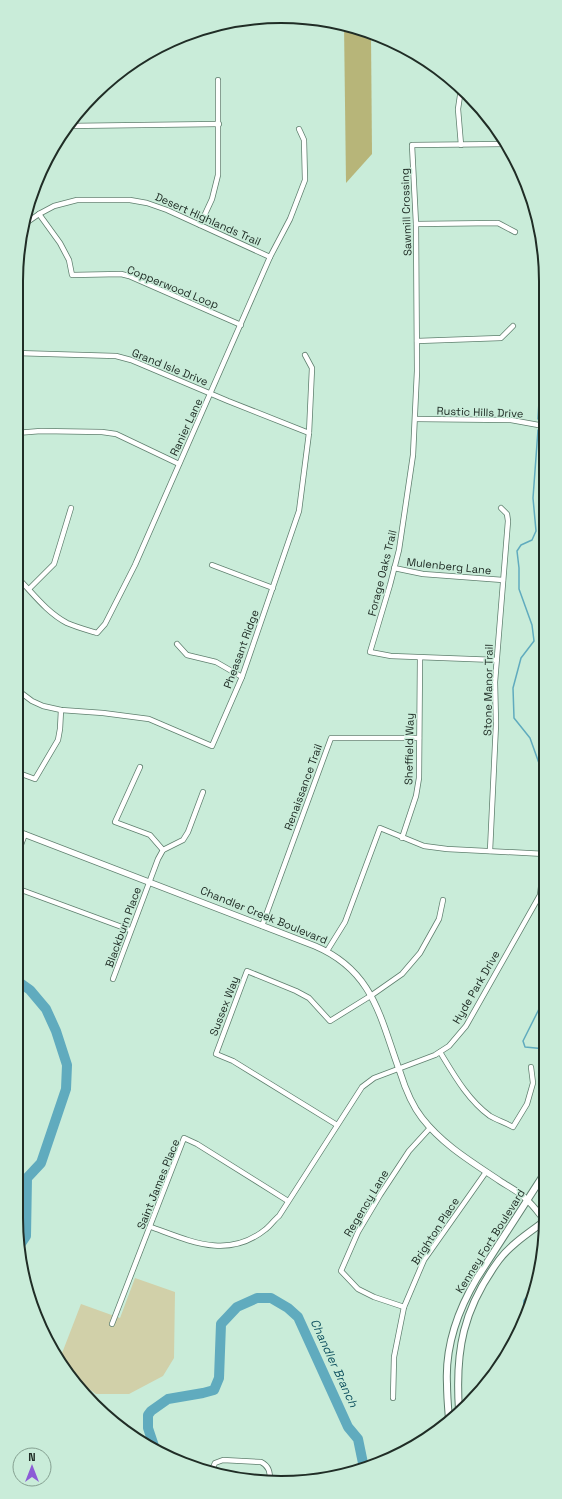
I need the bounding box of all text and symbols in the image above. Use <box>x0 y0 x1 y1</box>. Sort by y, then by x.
street label: Sawmill Crossing <box>397 168 415 256</box>
street label: Desert Highlands Trail <box>153 189 263 249</box>
street label: Copperwood Loop <box>125 262 221 312</box>
street label: Grand Isle Drive <box>130 345 210 389</box>
street label: Ranier Lane <box>167 396 205 458</box>
street label: Rustic Hills Drive <box>436 403 524 421</box>
street label: Forage Oaks Trail <box>365 528 399 618</box>
street label: Mulenberg Lane <box>406 555 492 577</box>
street label: Pheasant Ridge <box>220 608 262 690</box>
street label: Stone Manor Trail <box>480 644 496 736</box>
street label: Sheffield Way <box>401 713 417 785</box>
street label: Renaissance Trail <box>281 742 325 832</box>
street label: Chandler Creek Boulevard <box>198 883 330 947</box>
street label: Blackburn Place <box>102 885 144 969</box>
street label: Hyde Park Drive <box>449 948 503 1026</box>
street label: Sussex Way <box>206 974 242 1038</box>
street label: Saint James Place <box>134 1137 182 1231</box>
street label: Regency Lane <box>341 1167 391 1239</box>
street label: Kenney Fort Boulevard <box>452 1186 528 1296</box>
street label: Brighton Place <box>408 1195 462 1267</box>
water label: Chandler Branch <box>307 1316 362 1410</box>
north arrow <box>12 1447 52 1487</box>
text: N <box>28 1450 36 1464</box>

